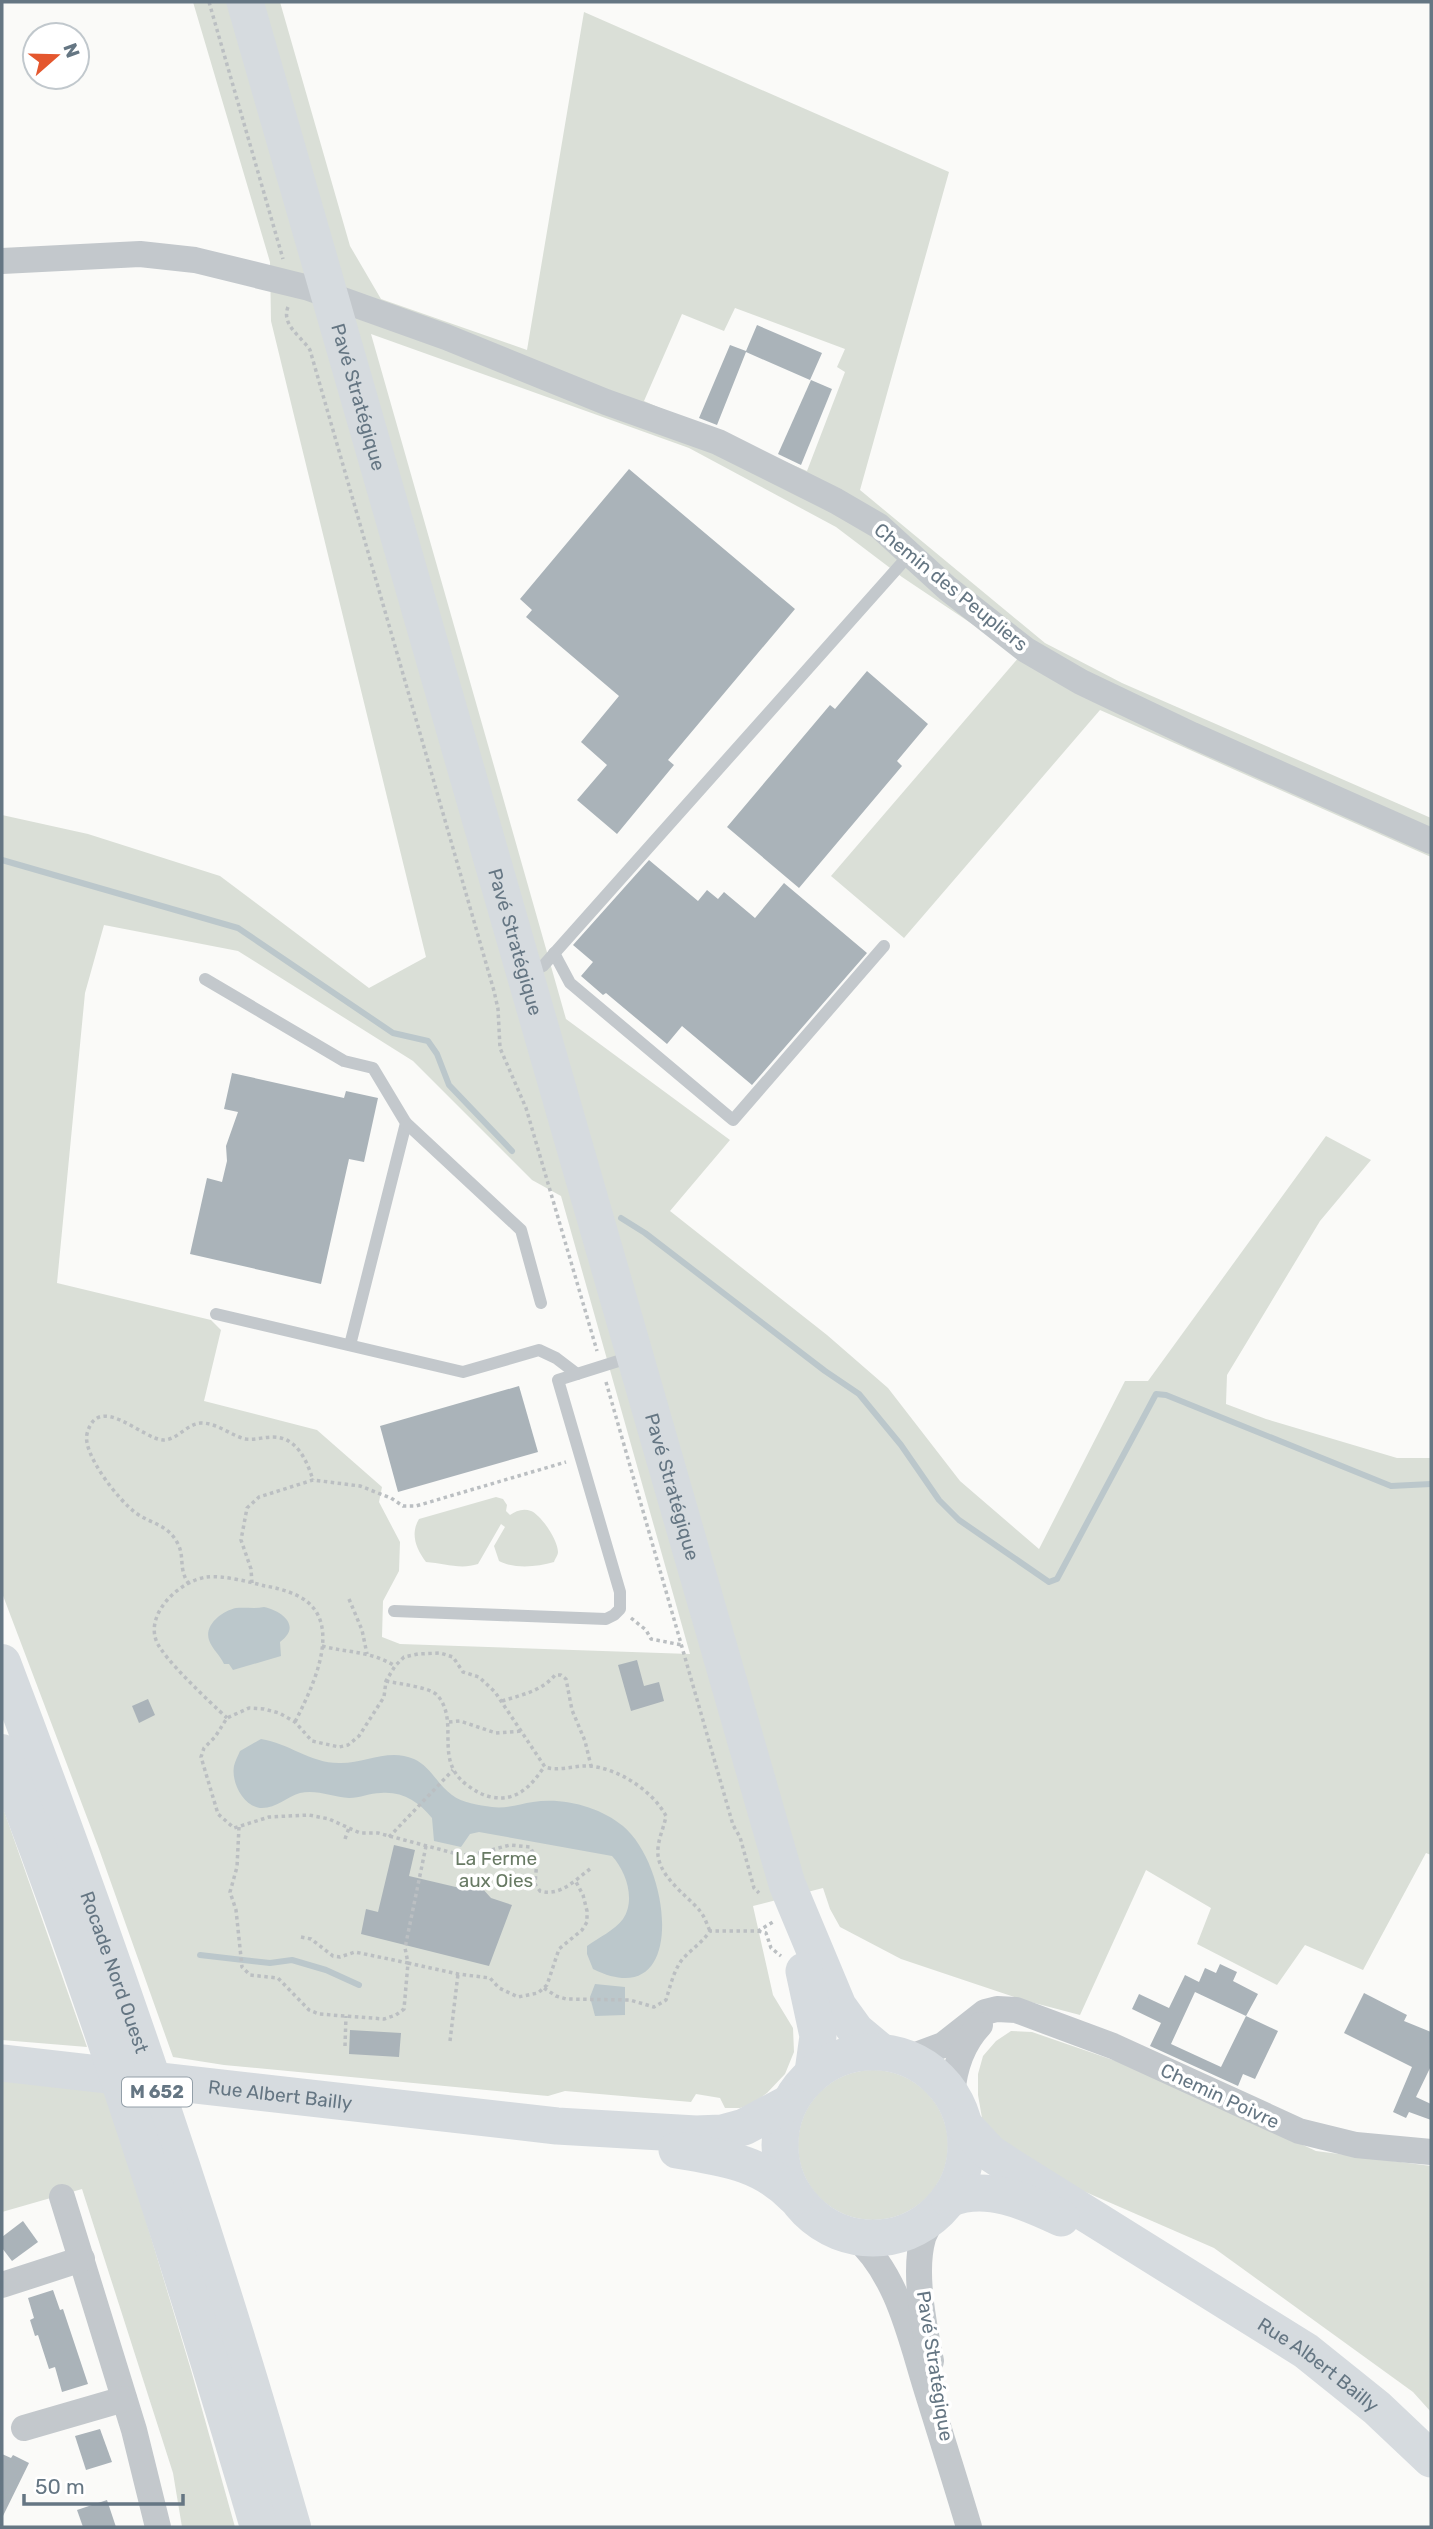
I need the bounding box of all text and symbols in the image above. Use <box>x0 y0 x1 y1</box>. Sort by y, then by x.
north arrow <box>21 21 91 91</box>
text: N <box>58 40 85 61</box>
street label: Pavé Stratégique <box>327 321 391 473</box>
street label: Chemin des Peupliers <box>870 518 1032 656</box>
street label: Pavé Stratégique <box>484 866 548 1018</box>
street label: Pavé Stratégique <box>640 1410 705 1563</box>
park label: La Ferme aux Oies <box>455 1847 537 1892</box>
street label: Rocade Nord Ouest <box>76 1888 154 2057</box>
street label: Chemin Poivre <box>1157 2058 1283 2134</box>
street label: Rue Albert Bailly <box>207 2075 354 2114</box>
road number: M 652 <box>122 2078 192 2106</box>
street label: Pavé Stratégique <box>912 2289 958 2443</box>
street label: Rue Albert Bailly <box>1254 2312 1384 2417</box>
scale bar <box>24 2462 184 2506</box>
text: 50 m <box>35 2474 85 2499</box>

